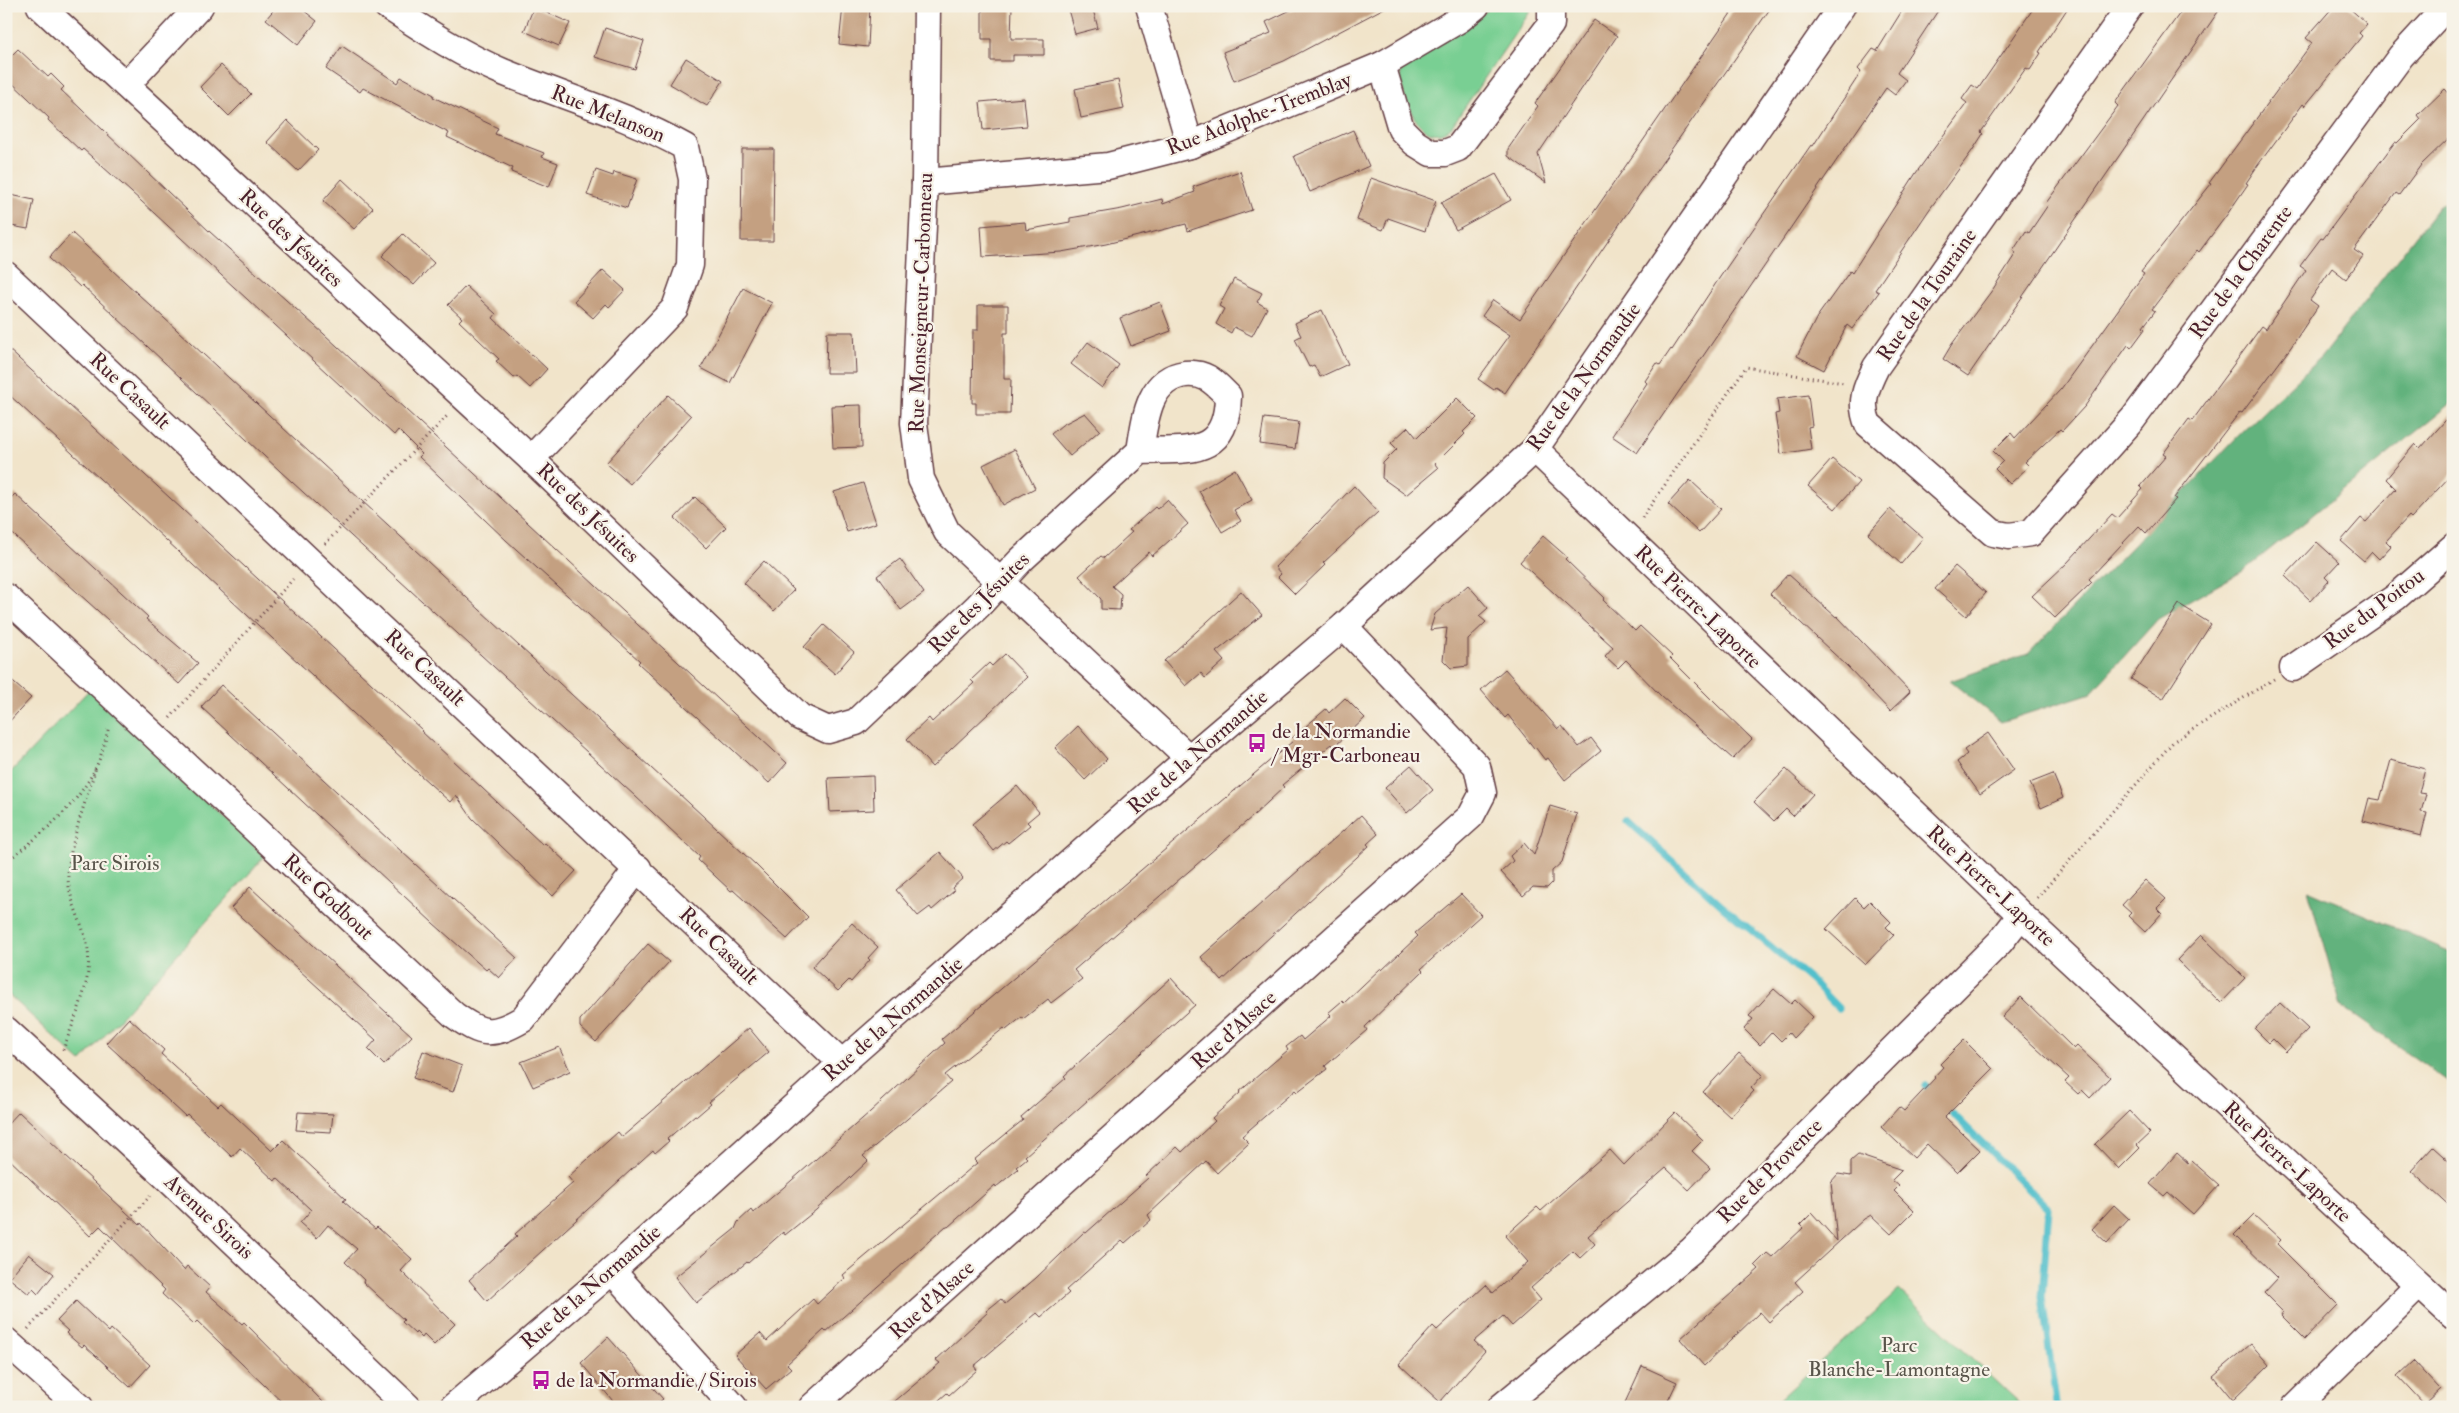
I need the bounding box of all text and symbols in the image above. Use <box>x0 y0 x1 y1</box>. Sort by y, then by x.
street label: Rue Adolphe-Tremblay <box>1162 66 1356 162</box>
street label: Rue Melanson <box>547 79 669 149</box>
street label: Rue Monseigneur-Carbonneau <box>903 172 939 434</box>
street label: Rue des Jésuites <box>233 183 349 293</box>
street label: Rue de la Charente <box>2183 200 2299 344</box>
street label: Rue de la Touraine <box>1871 223 1983 367</box>
street label: Rue de la Normandie <box>1521 297 1647 457</box>
street label: Rue Casault <box>84 346 176 436</box>
street label: Rue des Jésuites <box>531 457 645 569</box>
street label: Rue Pierre-Laporte <box>1629 539 1767 675</box>
street label: Rue des Jésuites <box>922 546 1036 660</box>
street label: Rue du Poitou <box>2318 562 2430 656</box>
street label: Rue Casault <box>379 623 471 713</box>
street label: Rue de la Normandie <box>1122 683 1274 820</box>
place label: de la Normandie / Mgr-Carboneau <box>1270 718 1421 769</box>
bus stop icon: de la Normandie / Mgr-Carboneau <box>1246 732 1268 754</box>
street label: Rue Pierre-Laporte <box>1921 819 2061 953</box>
street label: Rue Godbout <box>277 848 379 946</box>
park label: Parc Sirois <box>71 850 159 877</box>
street label: Rue Casault <box>673 901 765 991</box>
street label: Rue de la Normandie <box>817 950 969 1087</box>
street label: Rue d'Alsace <box>1186 984 1282 1075</box>
street label: Rue Pierre-Laporte <box>2217 1095 2357 1229</box>
street label: Rue de Provence <box>1712 1113 1828 1229</box>
street label: Avenue Sirois <box>158 1168 260 1265</box>
street label: Rue de la Normandie <box>515 1218 667 1355</box>
street label: Rue d'Alsace <box>884 1254 980 1345</box>
park label: Parc Blanche-Lamontagne <box>1808 1332 1990 1383</box>
place label: de la Normandie / Sirois <box>556 1367 757 1394</box>
bus stop icon: de la Normandie / Sirois <box>530 1369 552 1391</box>

